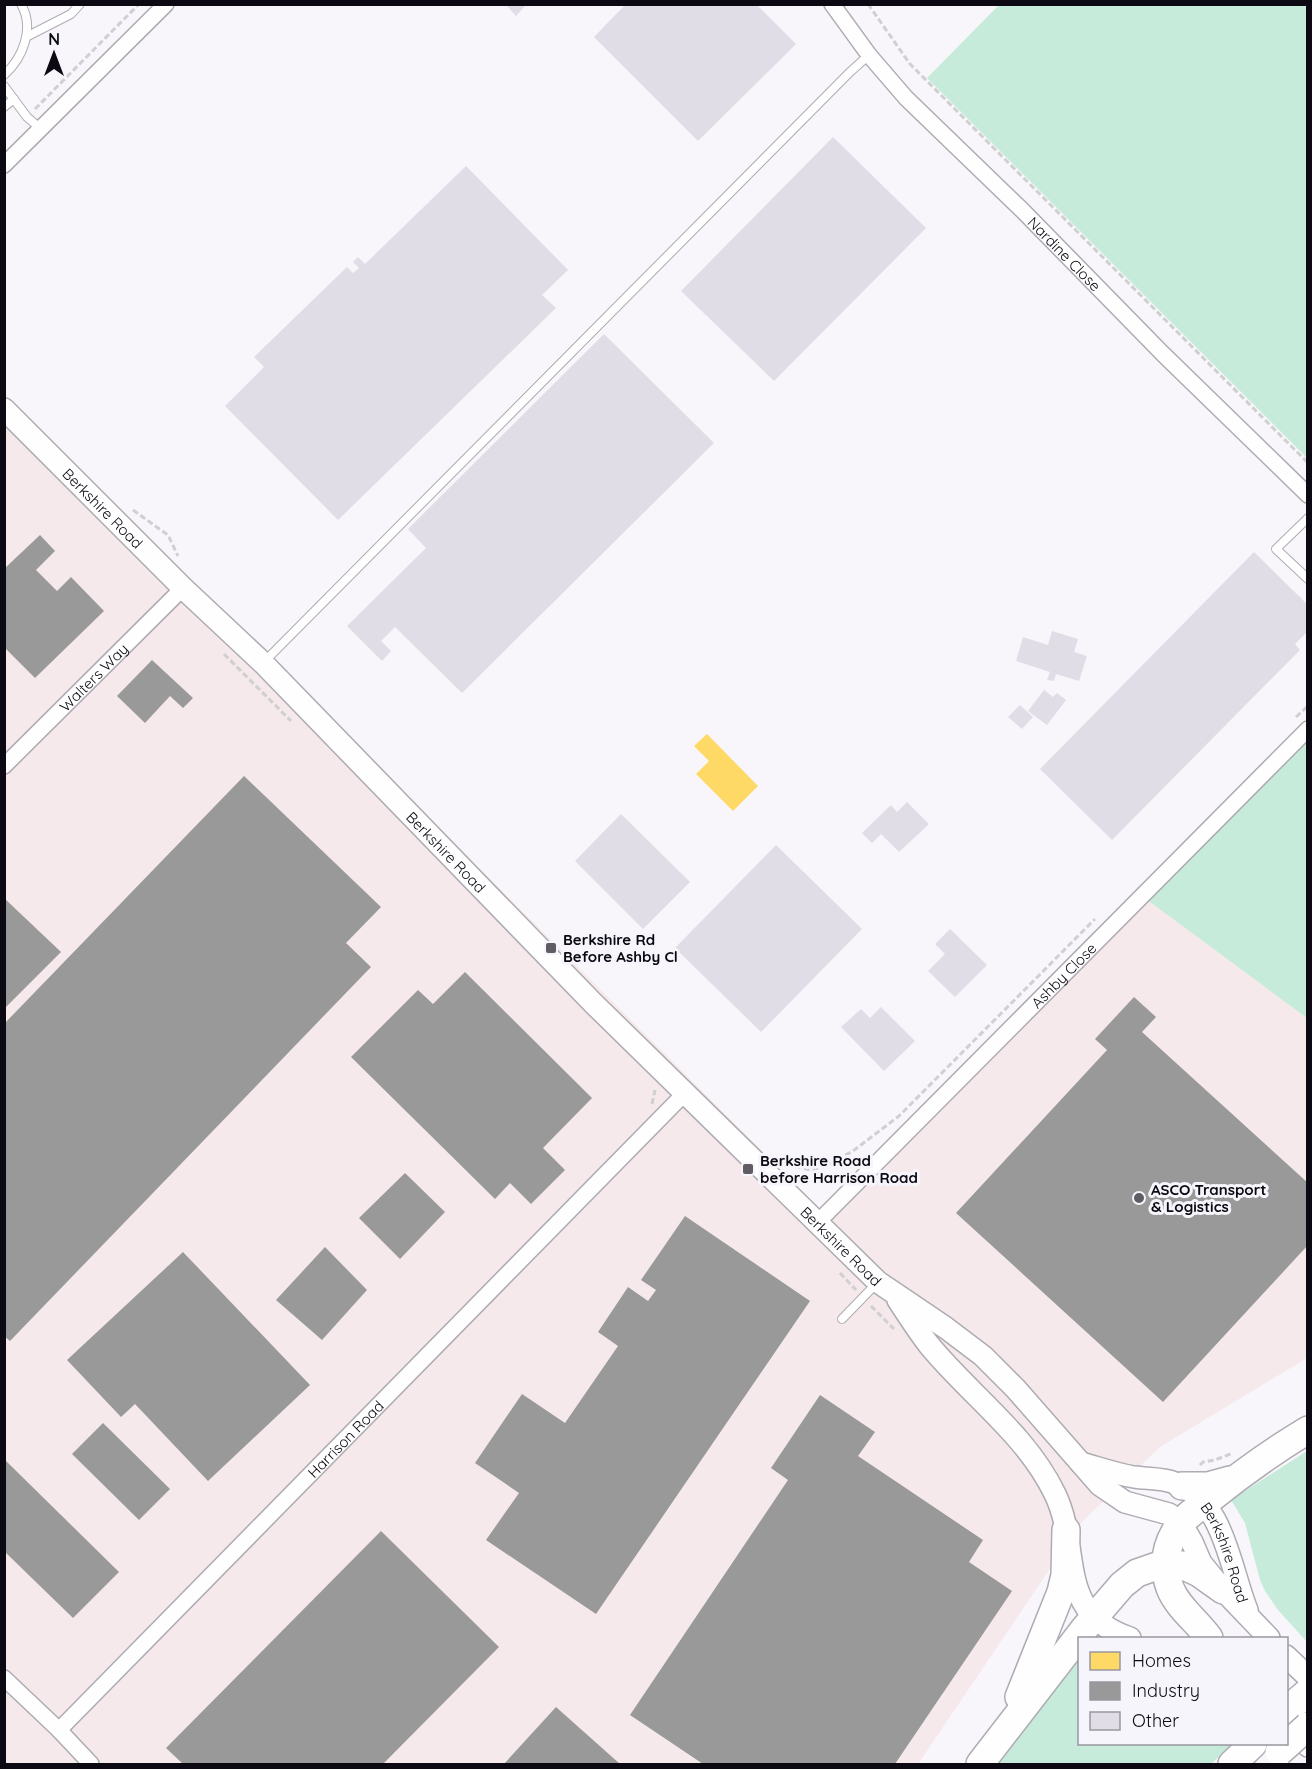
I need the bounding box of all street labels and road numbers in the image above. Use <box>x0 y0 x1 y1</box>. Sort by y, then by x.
street label: Nardine Close <box>1024 212 1105 295</box>
street label: Berkshire Road <box>59 464 147 552</box>
street label: Walters Way <box>55 639 132 715</box>
street label: Berkshire Road <box>403 807 490 897</box>
street label: Ashby Close <box>1027 938 1100 1012</box>
street label: Berkshire Road <box>797 1202 886 1290</box>
street label: Harrison Road <box>303 1396 387 1481</box>
street label: Berkshire Road <box>1197 1498 1253 1605</box>

